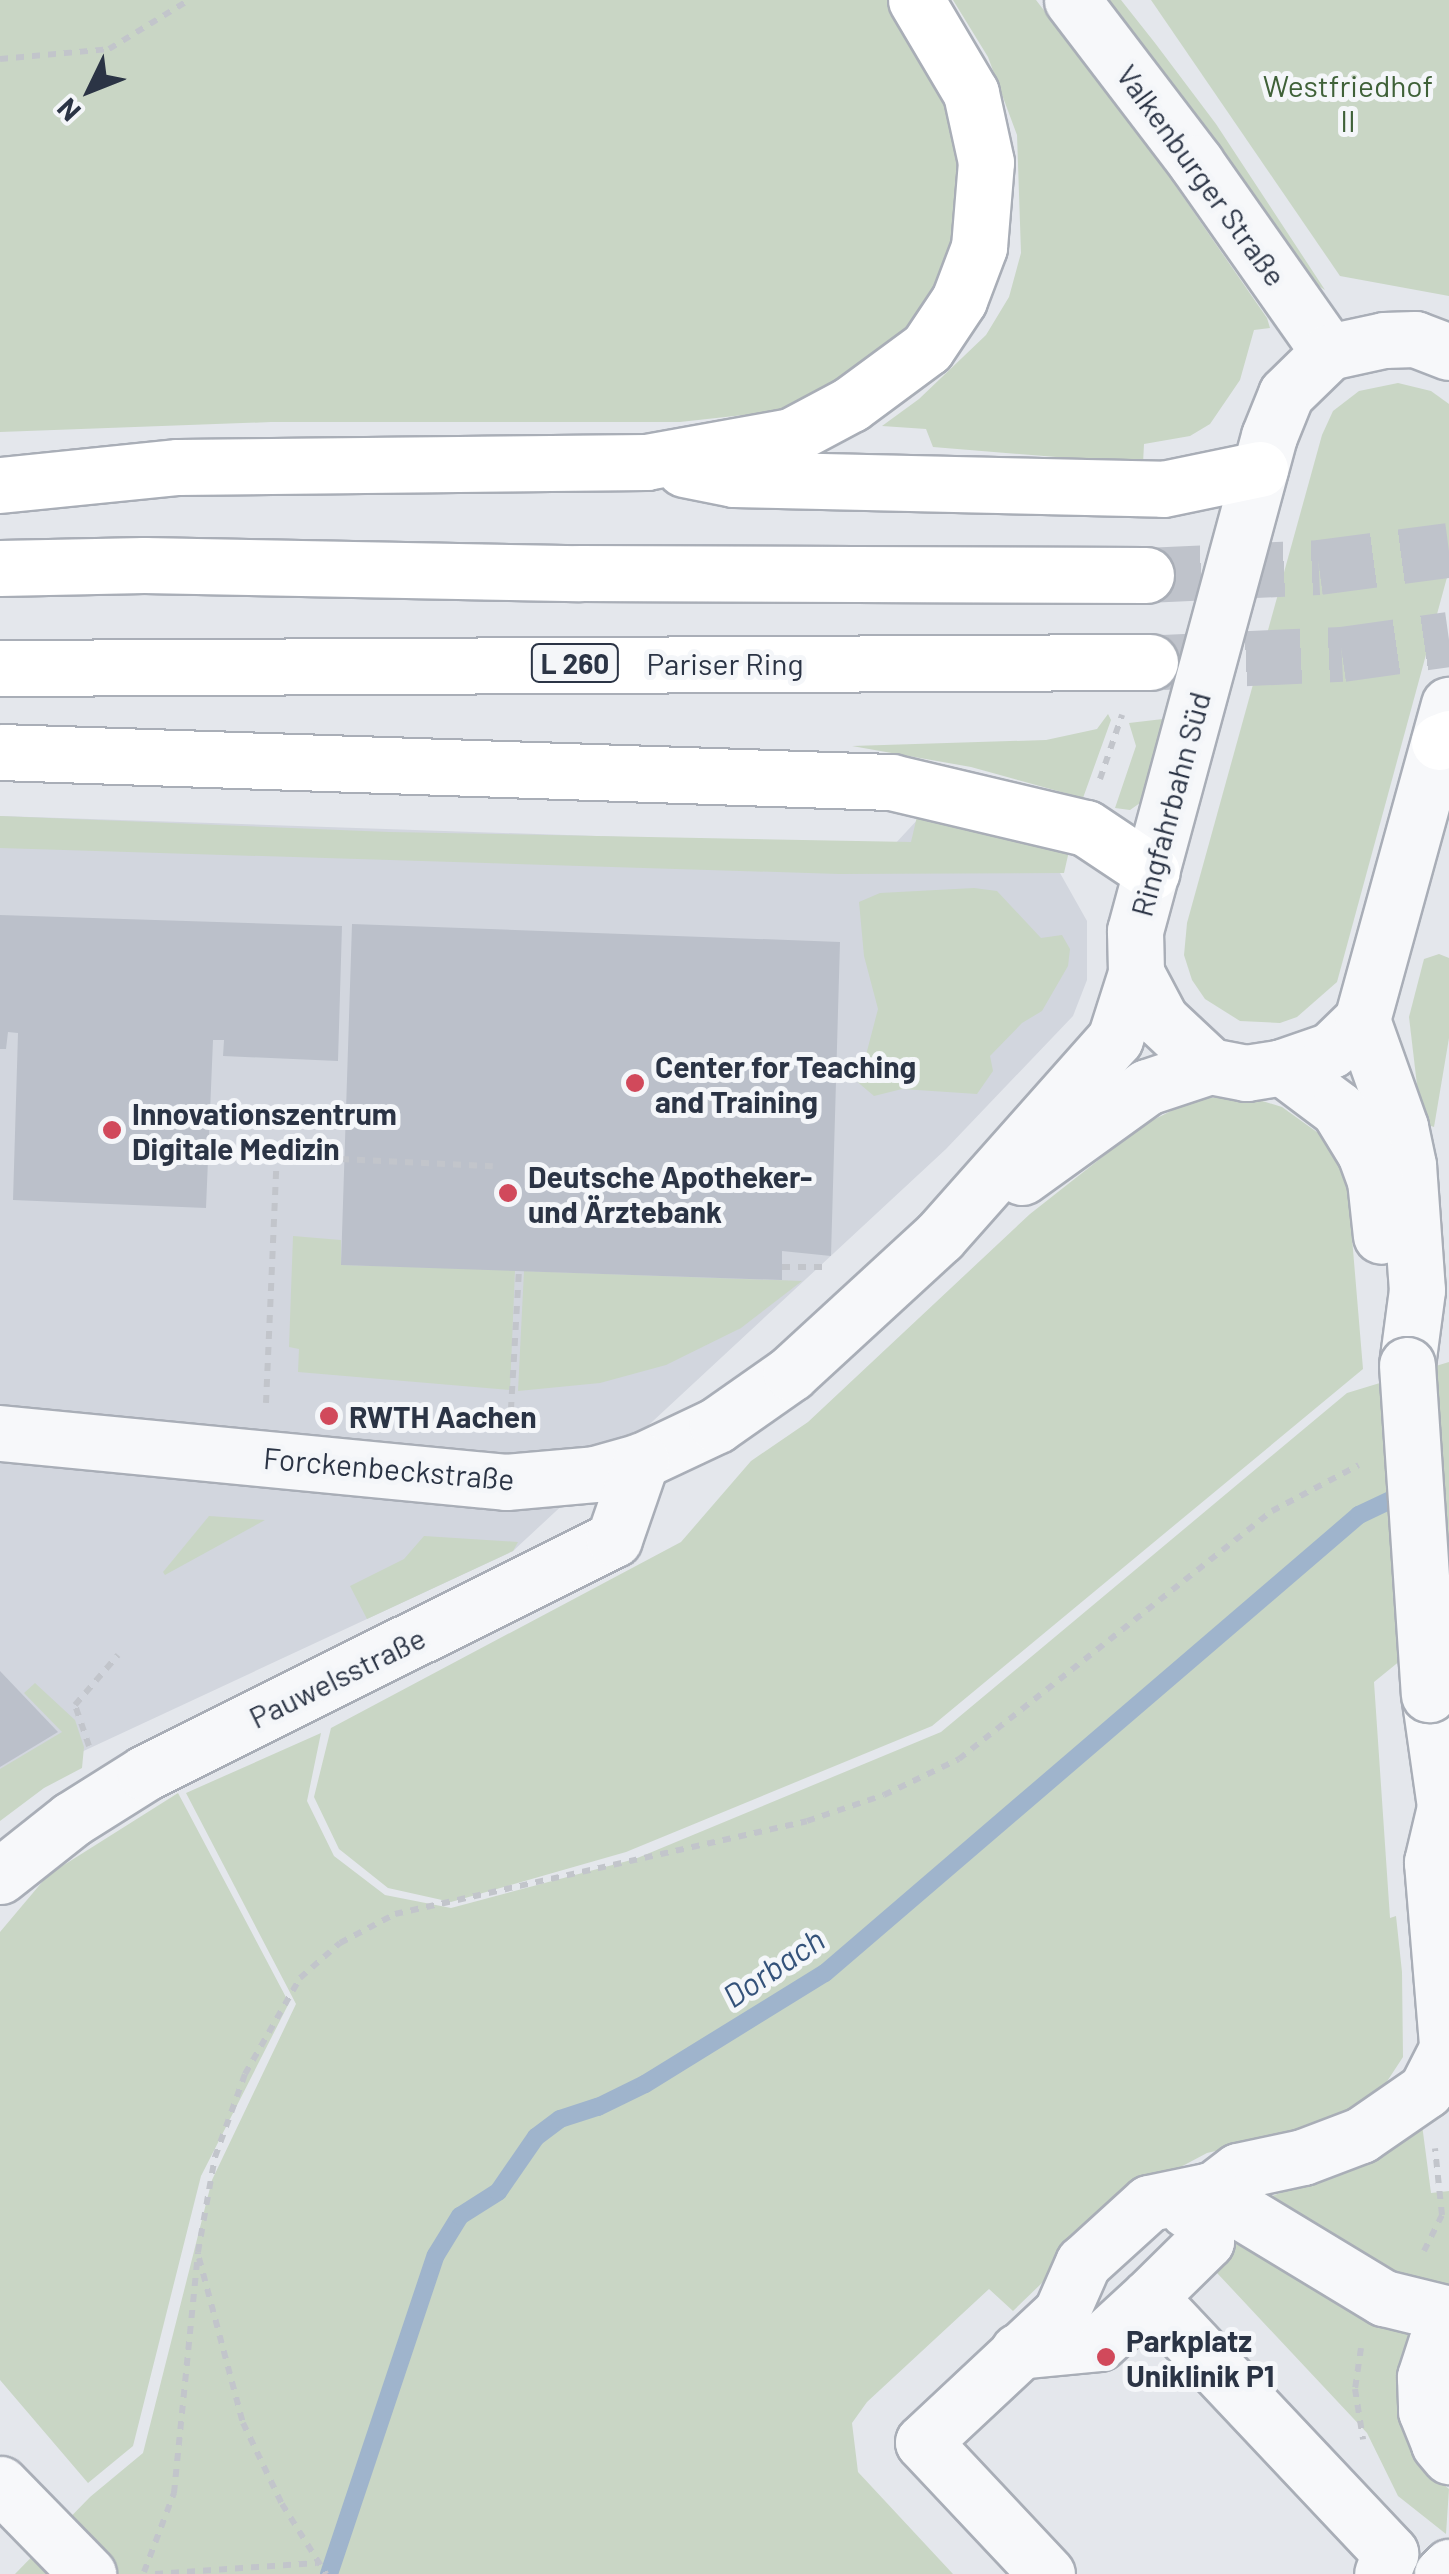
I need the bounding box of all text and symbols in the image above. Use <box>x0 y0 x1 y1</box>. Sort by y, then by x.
north arrow <box>40 40 140 140</box>
street label: Valkenburger Straße <box>1110 57 1294 293</box>
park label: Westfriedhof II <box>1263 67 1433 138</box>
text: N <box>49 92 87 129</box>
road number: L 260 <box>530 640 620 686</box>
street label: Pariser Ring <box>646 645 804 681</box>
street label: Ringfahrbahn Süd <box>1123 688 1217 920</box>
place label: Center for Teaching and Training <box>655 1048 916 1118</box>
marker: Center for Teaching and Training <box>624 1072 646 1094</box>
place label: Innovationszentrum Digitale Medizin <box>132 1095 397 1166</box>
marker: Innovationszentrum Digitale Medizin <box>101 1119 123 1141</box>
place label: Deutsche Apotheker- und Ärztebank <box>528 1158 812 1228</box>
marker: Deutsche Apotheker- und Ärztebank <box>497 1182 519 1204</box>
place label: RWTH Aachen <box>349 1398 537 1434</box>
marker: RWTH Aachen <box>318 1405 340 1427</box>
street label: Forckenbeckstraße <box>262 1439 516 1497</box>
street label: Pauwelsstraße <box>243 1619 431 1735</box>
water label: Dorbach <box>715 1919 831 2015</box>
place label: Parkplatz Uniklinik P1 <box>1126 2322 1274 2392</box>
marker: Parkplatz Uniklinik P1 <box>1095 2346 1117 2368</box>

